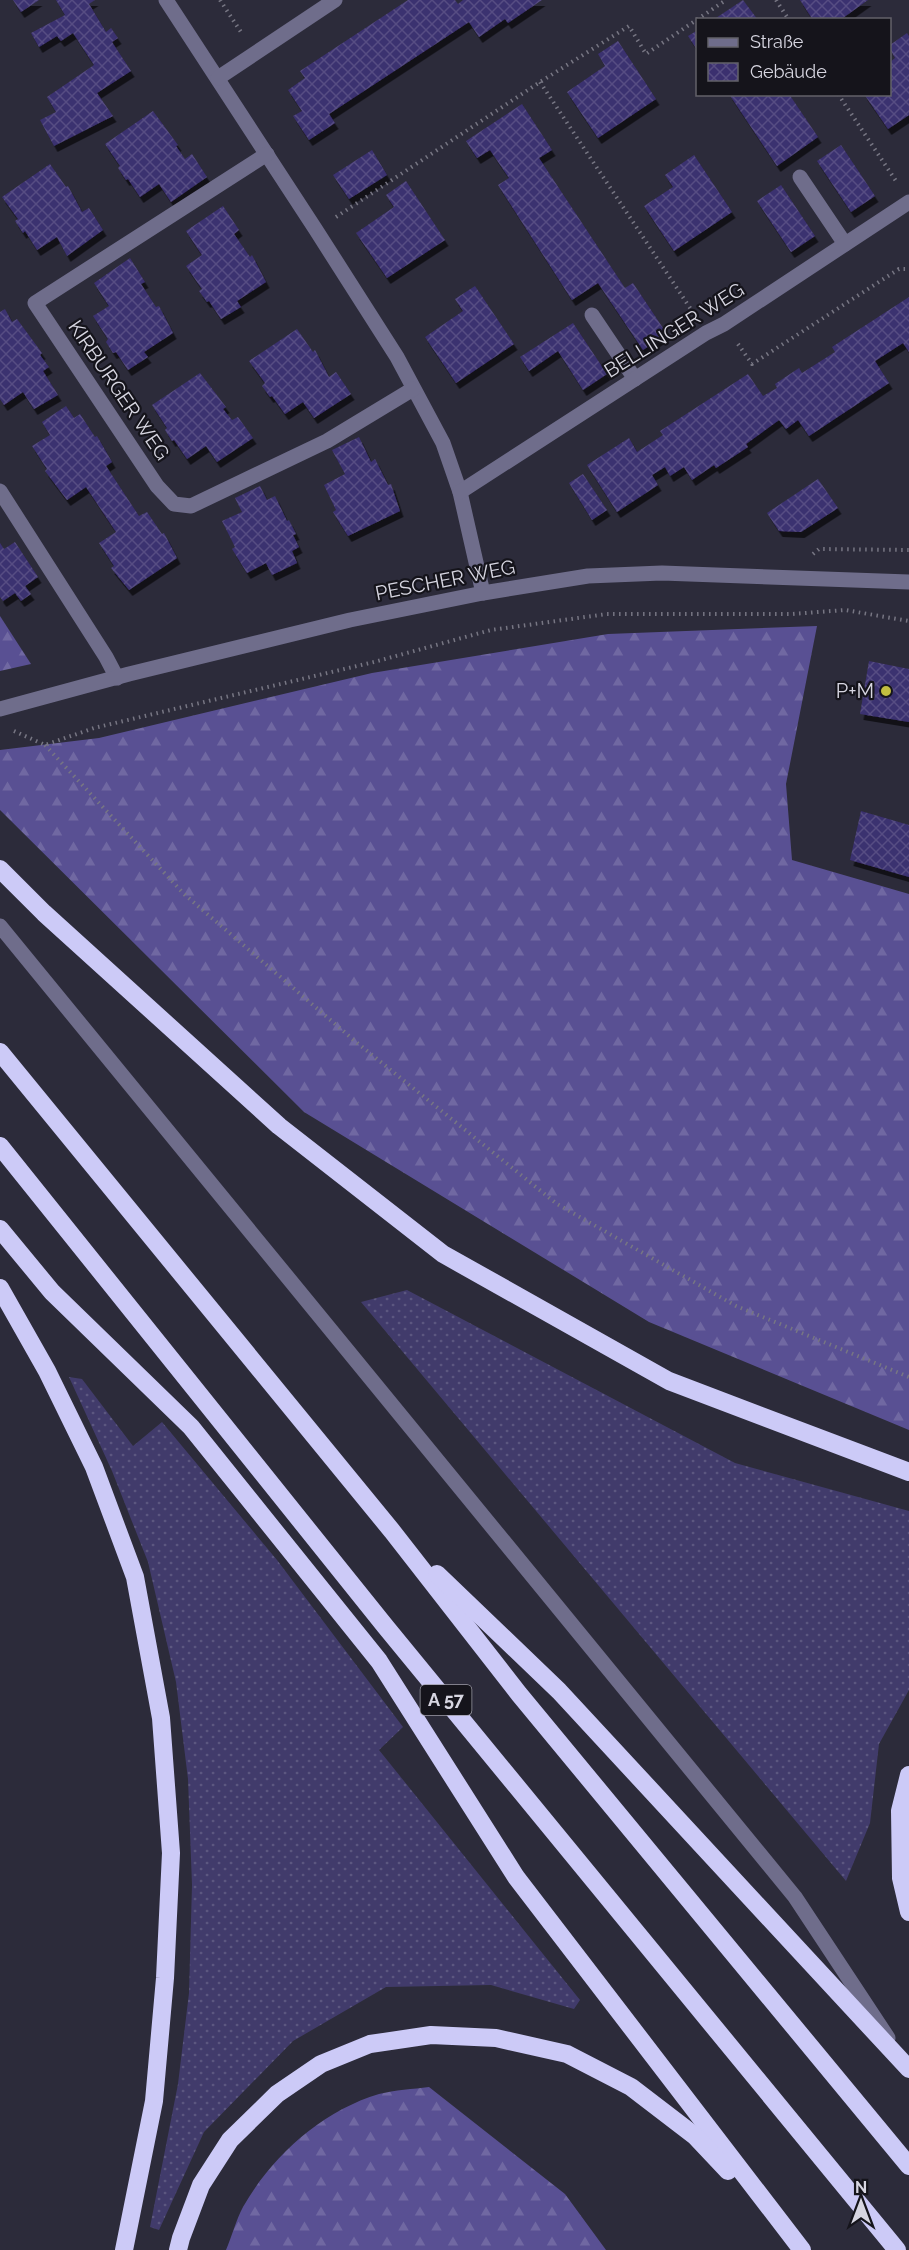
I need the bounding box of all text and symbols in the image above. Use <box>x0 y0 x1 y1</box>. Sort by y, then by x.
legend <box>696 18 891 96</box>
text: Straße <box>750 31 804 52</box>
text: Gebäude <box>750 61 827 82</box>
street label: BELLINGER WEG <box>600 277 748 383</box>
street label: KIRBURGER WEG <box>63 316 175 464</box>
street label: PESCHER WEG <box>373 555 517 605</box>
place label: P+M <box>836 679 874 703</box>
marker: P+M <box>879 684 893 698</box>
road number: A 57 <box>420 1685 472 1715</box>
north arrow <box>831 2172 891 2232</box>
text: N <box>855 2178 867 2197</box>

